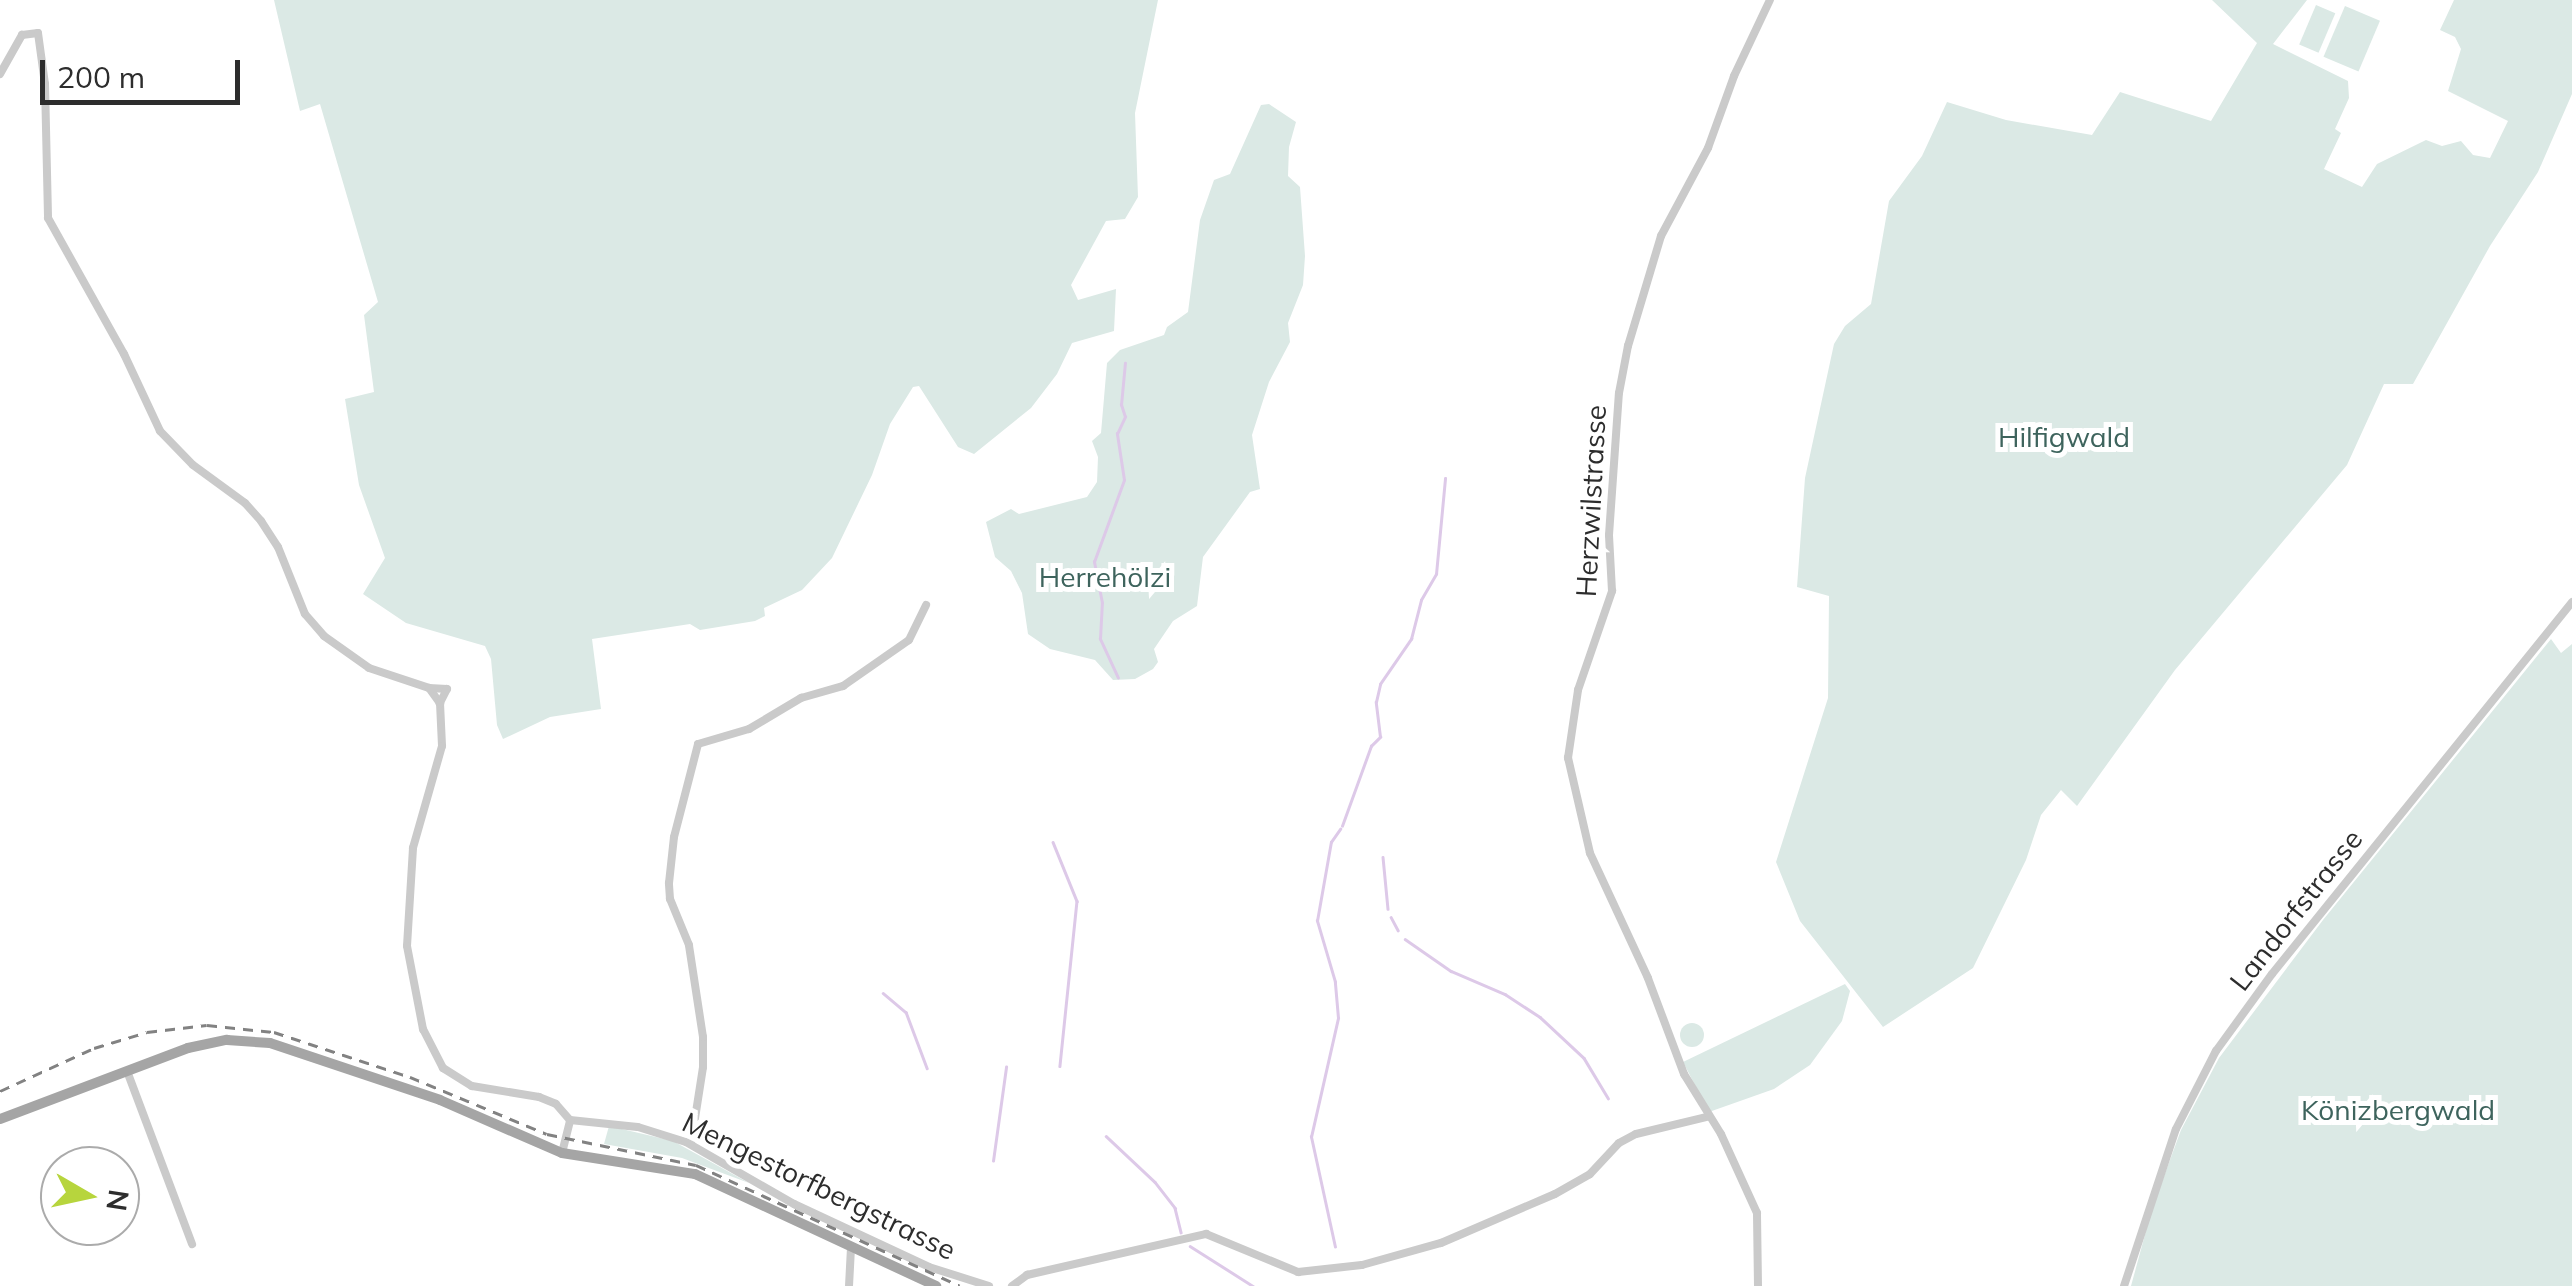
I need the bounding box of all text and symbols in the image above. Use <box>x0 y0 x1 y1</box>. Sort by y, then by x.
scale bar <box>45 40 245 102</box>
text: 200 m <box>57 58 145 96</box>
street label: Herzwilstrasse <box>1569 404 1613 598</box>
park label: Hilfigwald <box>1998 420 2130 454</box>
park label: Herrehölzi <box>1039 560 1171 594</box>
street label: Landorfstrasse <box>2223 823 2369 997</box>
park label: Könizbergwald <box>2301 1093 2495 1127</box>
street label: Mengestorfbergstrasse <box>677 1105 961 1267</box>
north arrow <box>40 1146 140 1246</box>
text: N <box>99 1187 137 1214</box>

